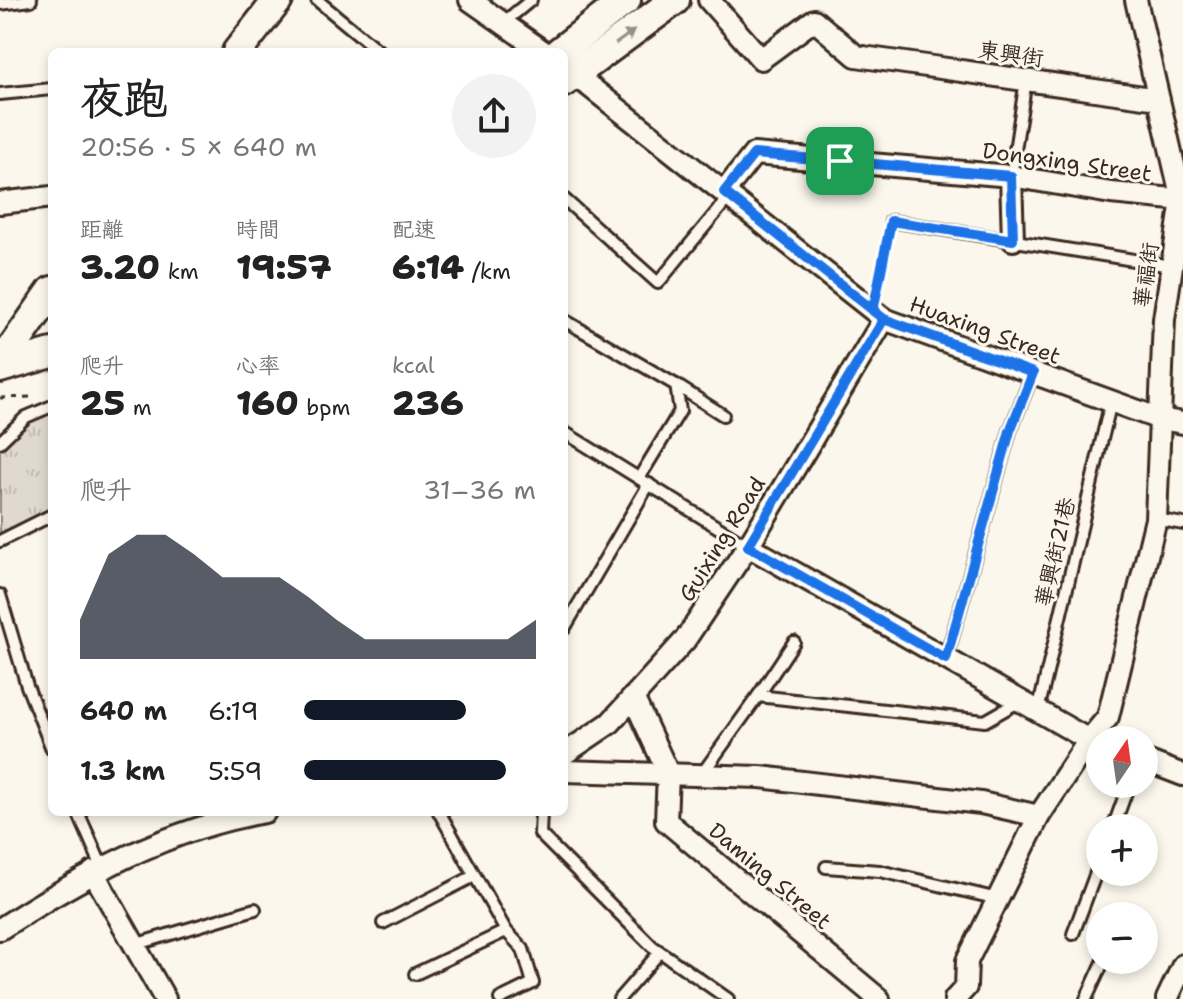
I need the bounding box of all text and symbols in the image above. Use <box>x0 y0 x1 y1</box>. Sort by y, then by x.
one-way arrow <box>615 29 636 45</box>
street label: 東興街 <box>976 35 1046 73</box>
text: 夜跑 <box>80 69 168 128</box>
button: share <box>452 74 536 158</box>
pin <box>806 127 874 195</box>
text: 20:56 · 5 × 640 m <box>80 129 317 164</box>
street label: Dongxing Street <box>980 136 1154 188</box>
icon: arrive <box>818 139 862 183</box>
text: 距離 <box>80 215 124 244</box>
text: 時間 <box>236 215 280 244</box>
text: 配速 <box>392 215 436 244</box>
street label: 華福街 <box>1127 240 1165 310</box>
text: 3.20 <box>80 244 160 290</box>
text: 19:57 <box>236 244 332 290</box>
text: 6:14 <box>392 244 464 290</box>
text: km <box>160 257 199 286</box>
text: /km <box>464 257 511 286</box>
street label: Huaxing Street <box>906 289 1064 371</box>
text: 爬升 <box>80 351 124 380</box>
text: 心率 <box>236 351 280 380</box>
text: kcal <box>392 351 435 380</box>
text: 25 <box>80 380 125 426</box>
text: 160 <box>236 380 299 426</box>
text: 236 <box>392 380 464 426</box>
text: m <box>125 393 152 422</box>
text: bpm <box>299 393 351 422</box>
street label: Guixing Road <box>672 471 772 607</box>
text: 爬升 <box>80 472 132 507</box>
text: 31–36 m <box>423 472 536 507</box>
street label: 華興街21巷 <box>1028 494 1082 610</box>
text: 640 m <box>80 693 167 728</box>
text: 6:19 <box>208 693 259 728</box>
north arrow <box>1086 726 1158 798</box>
map controls <box>1086 726 1158 974</box>
text: 1.3 km <box>80 753 165 788</box>
text: 5:59 <box>208 753 262 788</box>
button: + <box>1086 814 1158 886</box>
street label: Daming Street <box>703 816 837 936</box>
button: − <box>1086 902 1158 974</box>

